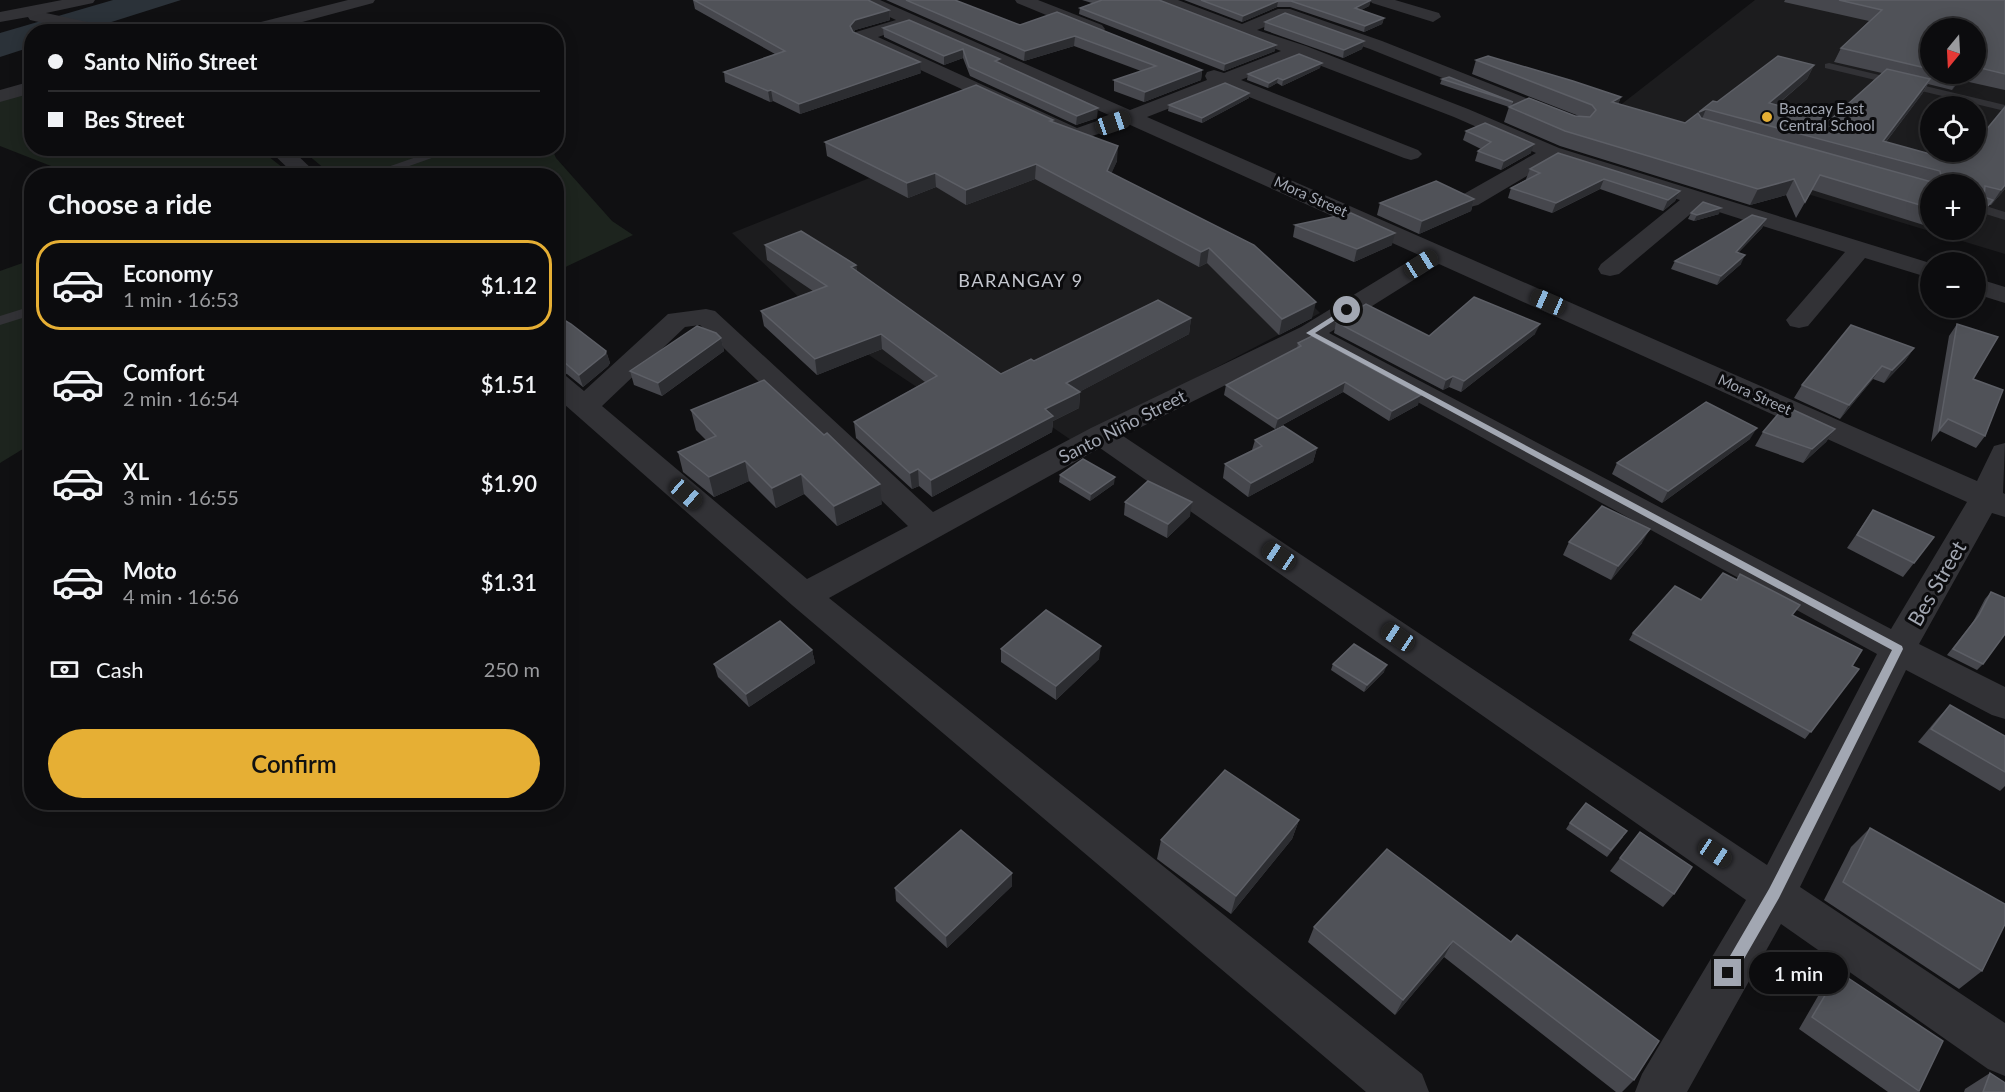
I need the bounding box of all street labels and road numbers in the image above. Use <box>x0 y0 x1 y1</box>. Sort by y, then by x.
street label: Mora Street <box>1272 172 1351 220</box>
street label: Mora Street <box>1716 370 1795 418</box>
street label: Santo Niño Street <box>1055 384 1190 468</box>
street label: Bes Street <box>1902 536 1971 630</box>

